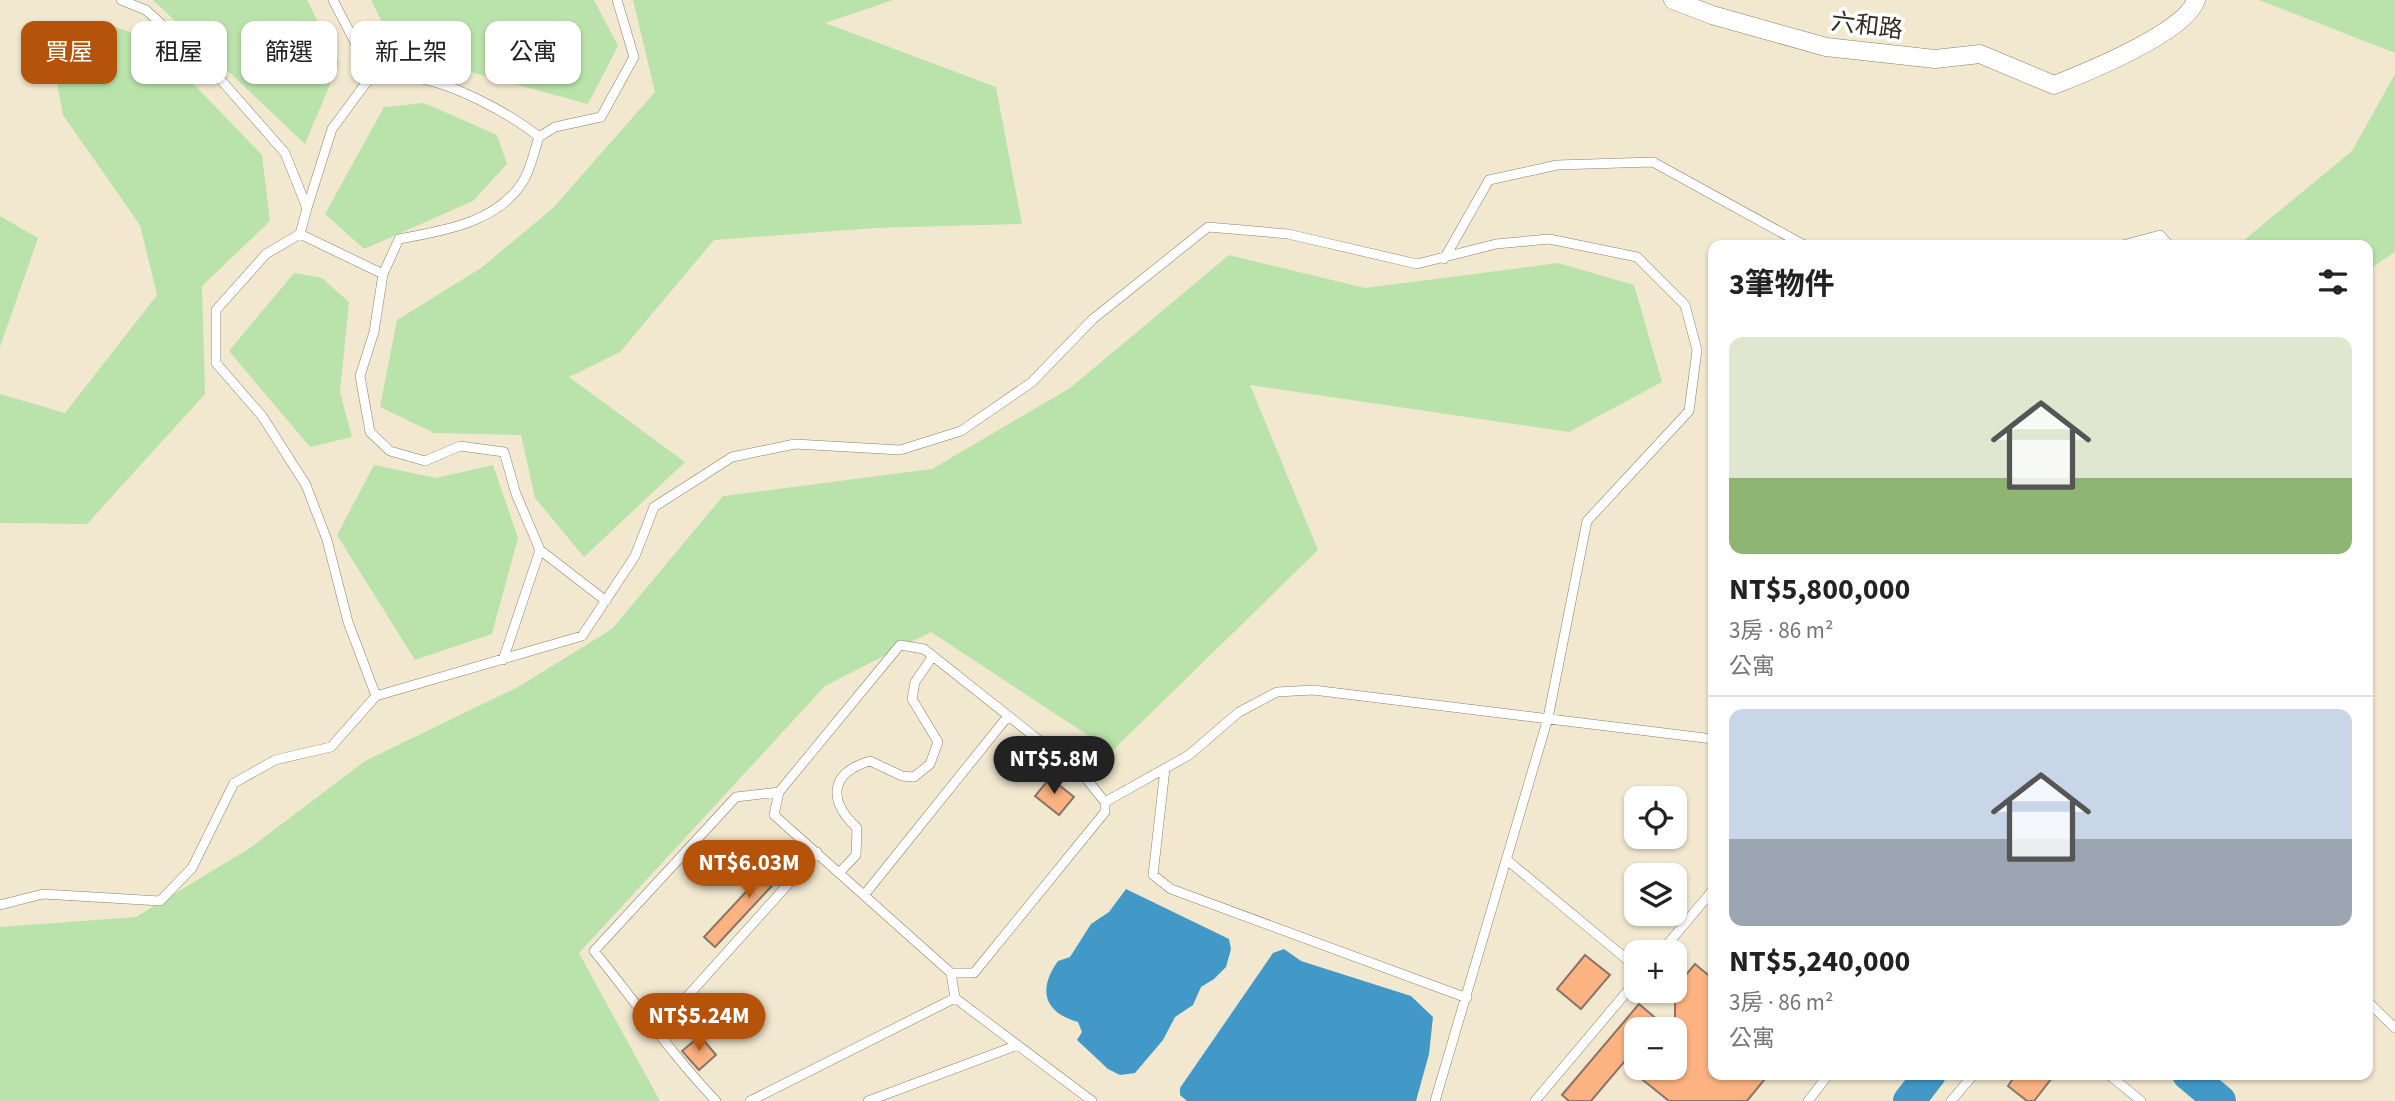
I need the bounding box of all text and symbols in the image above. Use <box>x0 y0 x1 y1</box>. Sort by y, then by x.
street label: 六和路 <box>1829 4 1905 48</box>
chip: 買屋 <box>21 21 117 84</box>
chip: 租屋 <box>131 21 227 84</box>
chip: 篩選 <box>241 21 337 84</box>
chip: 新上架 <box>351 21 471 84</box>
chip: 公寓 <box>485 21 581 84</box>
text: 3筆物件 <box>1729 263 1835 306</box>
icon: filters <box>2314 263 2352 301</box>
icon: home <box>1978 382 2104 508</box>
text: NT$5,800,000 <box>1729 568 1910 611</box>
text: 3房 · 86 m² <box>1729 614 1833 647</box>
text: 公寓 <box>1729 650 1775 683</box>
pin: NT$5.8M <box>989 736 1119 796</box>
text: NT$5.8M <box>1010 742 1098 775</box>
icon: home <box>1978 754 2104 880</box>
map controls <box>1624 786 1687 1080</box>
button: locate <box>1624 786 1687 849</box>
pin: NT$6.03M <box>677 841 821 900</box>
text: NT$6.03M <box>698 846 800 879</box>
button: layers <box>1624 863 1687 926</box>
button: + <box>1624 940 1687 1003</box>
text: NT$5,240,000 <box>1729 940 1910 983</box>
text: 3房 · 86 m² <box>1729 986 1833 1019</box>
pin: NT$5.24M <box>627 993 771 1053</box>
text: NT$5.24M <box>648 999 750 1032</box>
button: − <box>1624 1017 1687 1080</box>
text: 公寓 <box>1729 1022 1775 1055</box>

